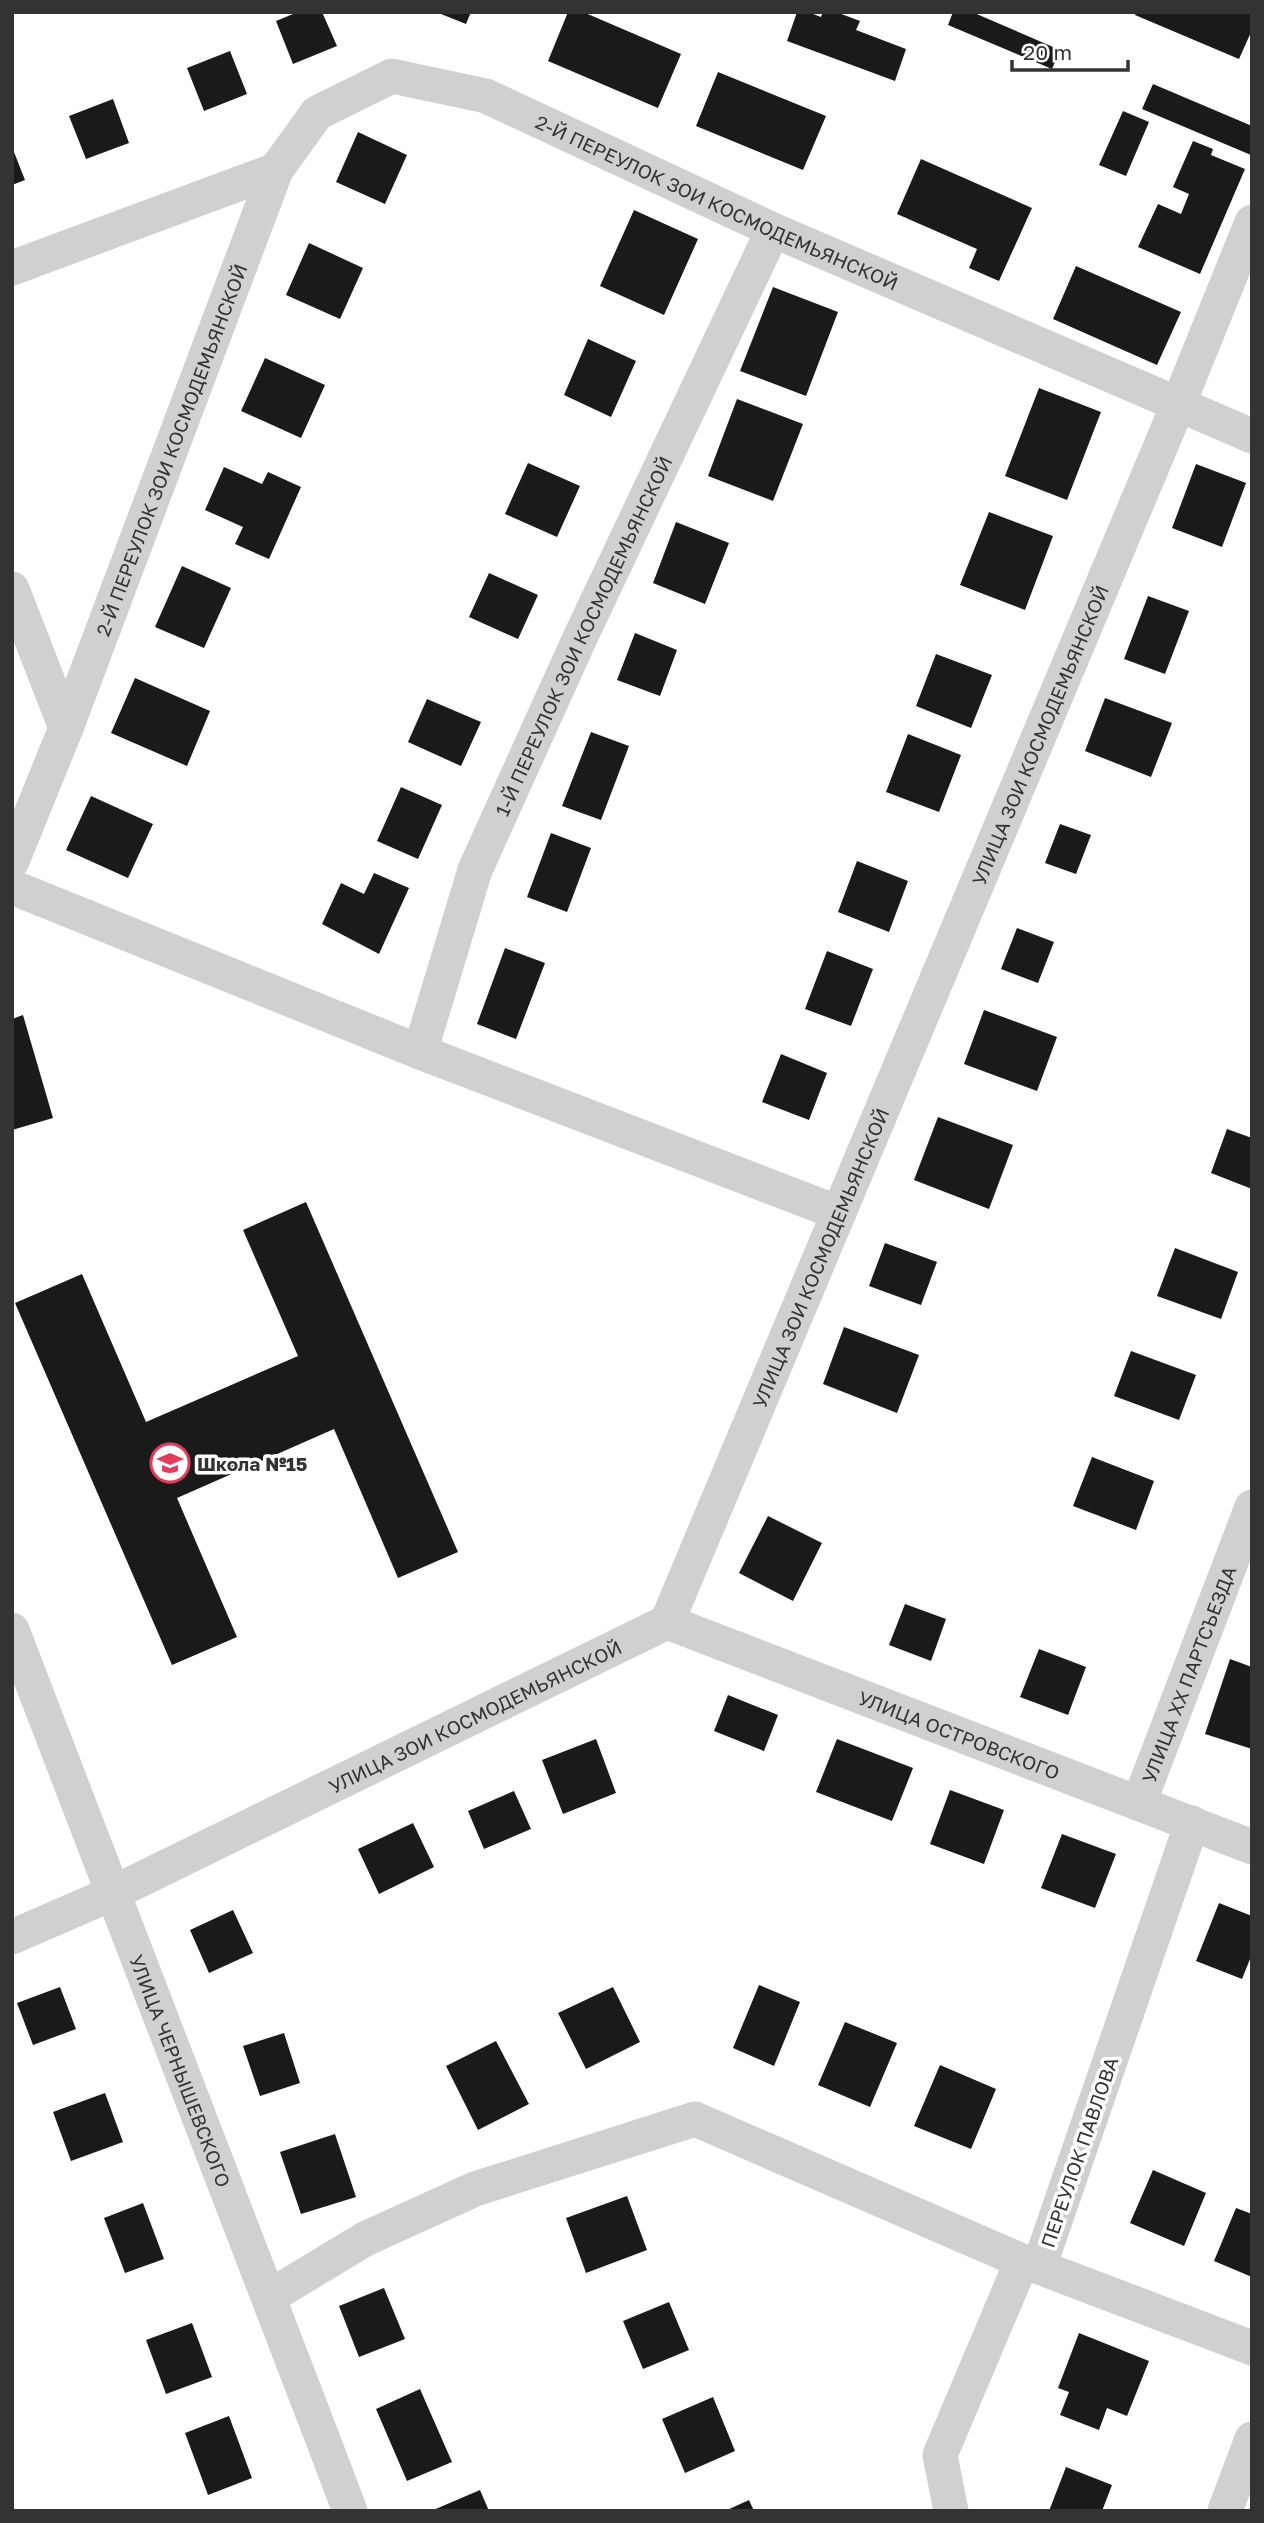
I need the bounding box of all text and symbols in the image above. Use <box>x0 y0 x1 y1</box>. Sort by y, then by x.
scale bar <box>1012 28 1128 72</box>
text: 20 m <box>1023 39 1072 65</box>
street label: 2-Й ПЕРЕУЛОК ЗОИ КОСМОДЕМЬЯНСКОЙ <box>532 109 902 294</box>
street label: 2-Й ПЕРЕУЛОК ЗОИ КОСМОДЕМЬЯНСКОЙ <box>90 260 251 639</box>
street label: 1-Й ПЕРЕУЛОК ЗОИ КОСМОДЕМЬЯНСКОЙ <box>490 452 676 819</box>
street label: УЛИЦА ЗОИ КОСМОДЕМЬЯНСКОЙ <box>966 581 1113 888</box>
street label: УЛИЦА ЗОИ КОСМОДЕМЬЯНСКОЙ <box>747 1104 893 1411</box>
school or university icon: Школа №15 <box>149 1442 191 1484</box>
place label: Школа №15 <box>197 1452 307 1475</box>
street label: УЛИЦА ХХ ПАРТСЪЕЗДА <box>1136 1562 1240 1786</box>
street label: УЛИЦА ЗОИ КОСМОДЕМЬЯНСКОЙ <box>325 1635 625 1797</box>
street label: УЛИЦА ОСТРОВСКОГО <box>855 1685 1063 1783</box>
street label: УЛИЦА ЧЕРНЫШЕВСКОГО <box>126 1951 236 2190</box>
street label: ПЕРЕУЛОК ПАВЛОВА <box>1036 2054 1122 2250</box>

